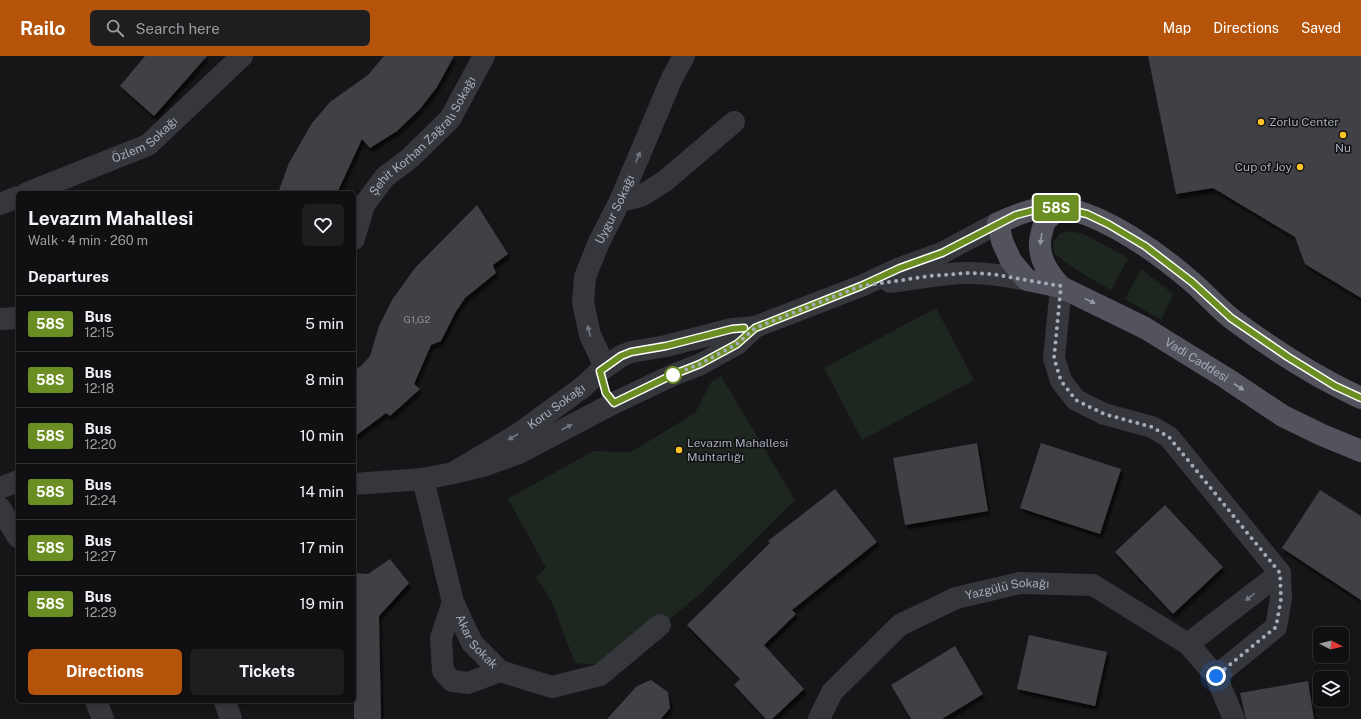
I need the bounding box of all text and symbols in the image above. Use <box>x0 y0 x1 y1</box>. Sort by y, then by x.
search box <box>90 10 370 46</box>
text: Railo <box>20 17 66 39</box>
icon: search <box>104 17 126 39</box>
text: Search here <box>136 20 220 37</box>
text: Map <box>1163 20 1191 36</box>
text: Directions <box>1213 20 1279 36</box>
text: Saved <box>1301 20 1341 36</box>
street label: Şehit Korhan Zağralı Sokağı <box>367 74 479 198</box>
street label: Özlem Sokağı <box>110 114 180 166</box>
place label: Zorlu Center <box>1269 115 1339 129</box>
marker: Zorlu Center <box>1256 117 1266 127</box>
marker: Nu <box>1338 130 1348 140</box>
place label: Nu <box>1335 141 1351 155</box>
one-way arrow <box>636 151 642 163</box>
place label: Cup of Joy <box>1235 160 1293 174</box>
marker: Cup of Joy <box>1295 162 1305 172</box>
street label: Uygur Sokağı <box>592 173 637 246</box>
line badge: 58S <box>1033 195 1079 221</box>
text: 58S <box>1042 200 1070 216</box>
button: heart <box>302 204 344 246</box>
text: Levazım Mahallesi <box>28 207 193 229</box>
text: Walk · 4 min · 260 m <box>28 233 148 248</box>
one-way arrow <box>1038 233 1044 245</box>
text: Departures <box>28 268 109 285</box>
one-way arrow <box>1084 298 1096 304</box>
text: Bus <box>85 308 112 325</box>
house number: G1,G2 <box>404 313 430 325</box>
text: 5 min <box>305 315 344 332</box>
text: 58S <box>36 316 65 332</box>
text: 12:15 <box>85 325 114 340</box>
one-way arrow <box>586 325 592 338</box>
street label: Vadi Caddesi <box>1162 335 1231 385</box>
text: Bus <box>85 364 112 381</box>
unlabelled marker <box>664 366 682 384</box>
text: 8 min <box>305 371 344 388</box>
text: 58S <box>36 372 65 388</box>
text: 12:18 <box>85 381 114 396</box>
street label: Koru Sokağı <box>525 381 588 432</box>
one-way arrow <box>1233 383 1245 390</box>
text: Bus <box>85 420 112 437</box>
one-way arrow <box>561 424 573 431</box>
text: 10 min <box>300 427 344 444</box>
text: 58S <box>36 428 65 444</box>
one-way arrow <box>508 433 518 441</box>
place label: Levazım Mahallesi Muhtarlığı <box>687 436 788 464</box>
text: 12:20 <box>85 437 116 452</box>
marker: Levazım Mahallesi Muhtarlığı <box>674 445 684 455</box>
text: Bus <box>85 476 112 493</box>
text: 14 min <box>299 483 344 500</box>
text: 58S <box>36 484 65 500</box>
text: 12:24 <box>85 493 117 508</box>
text: Bus <box>85 532 112 549</box>
text: 17 min <box>300 539 344 556</box>
text: 58S <box>36 540 65 556</box>
text: 12:27 <box>85 549 116 564</box>
street label: Yazgülü Sokağı <box>964 576 1049 603</box>
text: Bus <box>85 588 112 605</box>
one-way arrow <box>1244 592 1255 601</box>
text: 19 min <box>299 595 344 612</box>
text: 58S <box>36 596 65 612</box>
text: 12:29 <box>85 605 117 620</box>
street label: Akar Sokak <box>453 612 501 672</box>
north arrow <box>1313 627 1349 663</box>
map controls <box>1313 627 1349 707</box>
button: Directions <box>28 649 182 695</box>
button: Tickets <box>190 649 344 695</box>
your location <box>1206 666 1226 686</box>
button: layers <box>1313 671 1349 707</box>

